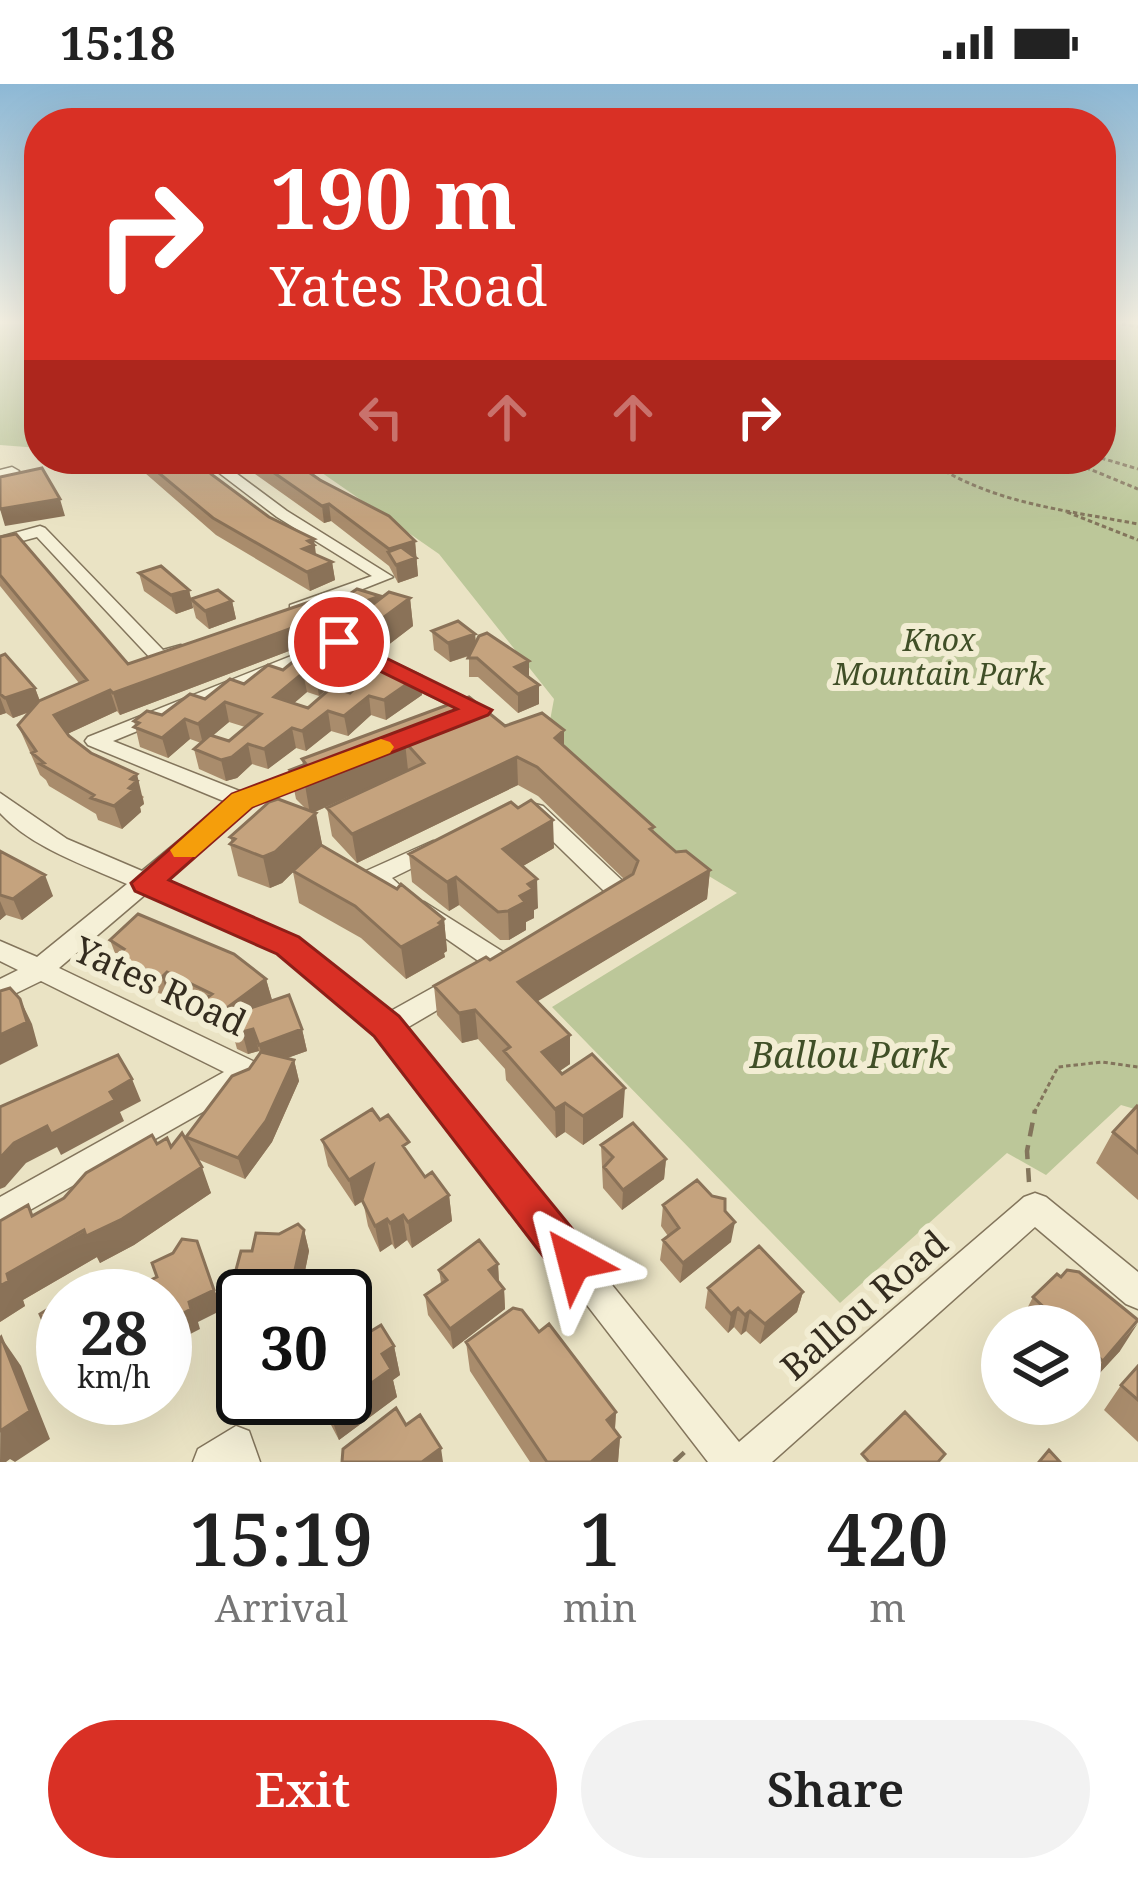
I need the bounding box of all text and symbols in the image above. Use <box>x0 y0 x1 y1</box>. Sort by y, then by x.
text: 15:18 <box>60 12 175 73</box>
text: 190 m <box>270 139 517 254</box>
icon: right <box>72 156 228 312</box>
text: Yates Road <box>270 248 547 322</box>
icon: left <box>348 384 414 450</box>
icon: ahead <box>474 384 540 450</box>
icon: ahead <box>600 384 666 450</box>
icon: right <box>726 384 792 450</box>
pin <box>288 591 390 693</box>
icon: arrive <box>306 609 372 675</box>
park label: Knox Mountain Park <box>832 619 1046 694</box>
street label: Yates Road <box>65 924 254 1047</box>
park label: Ballou Park <box>749 1030 950 1079</box>
position arrow <box>511 1199 637 1325</box>
street label: Ballou Road <box>770 1219 957 1391</box>
speed limit sign: 30 <box>216 1269 372 1425</box>
text: 28 <box>80 1291 148 1373</box>
map controls <box>981 1305 1101 1425</box>
button: layers <box>981 1305 1101 1425</box>
text: km/h <box>77 1356 151 1397</box>
text: 15:19 <box>190 1489 373 1587</box>
text: 1 <box>580 1489 620 1587</box>
text: 420 <box>827 1489 948 1587</box>
text: Arrival <box>215 1580 348 1633</box>
text: min <box>563 1580 637 1633</box>
text: m <box>869 1580 906 1633</box>
button: Exit <box>48 1720 557 1858</box>
button: Share <box>581 1720 1090 1858</box>

